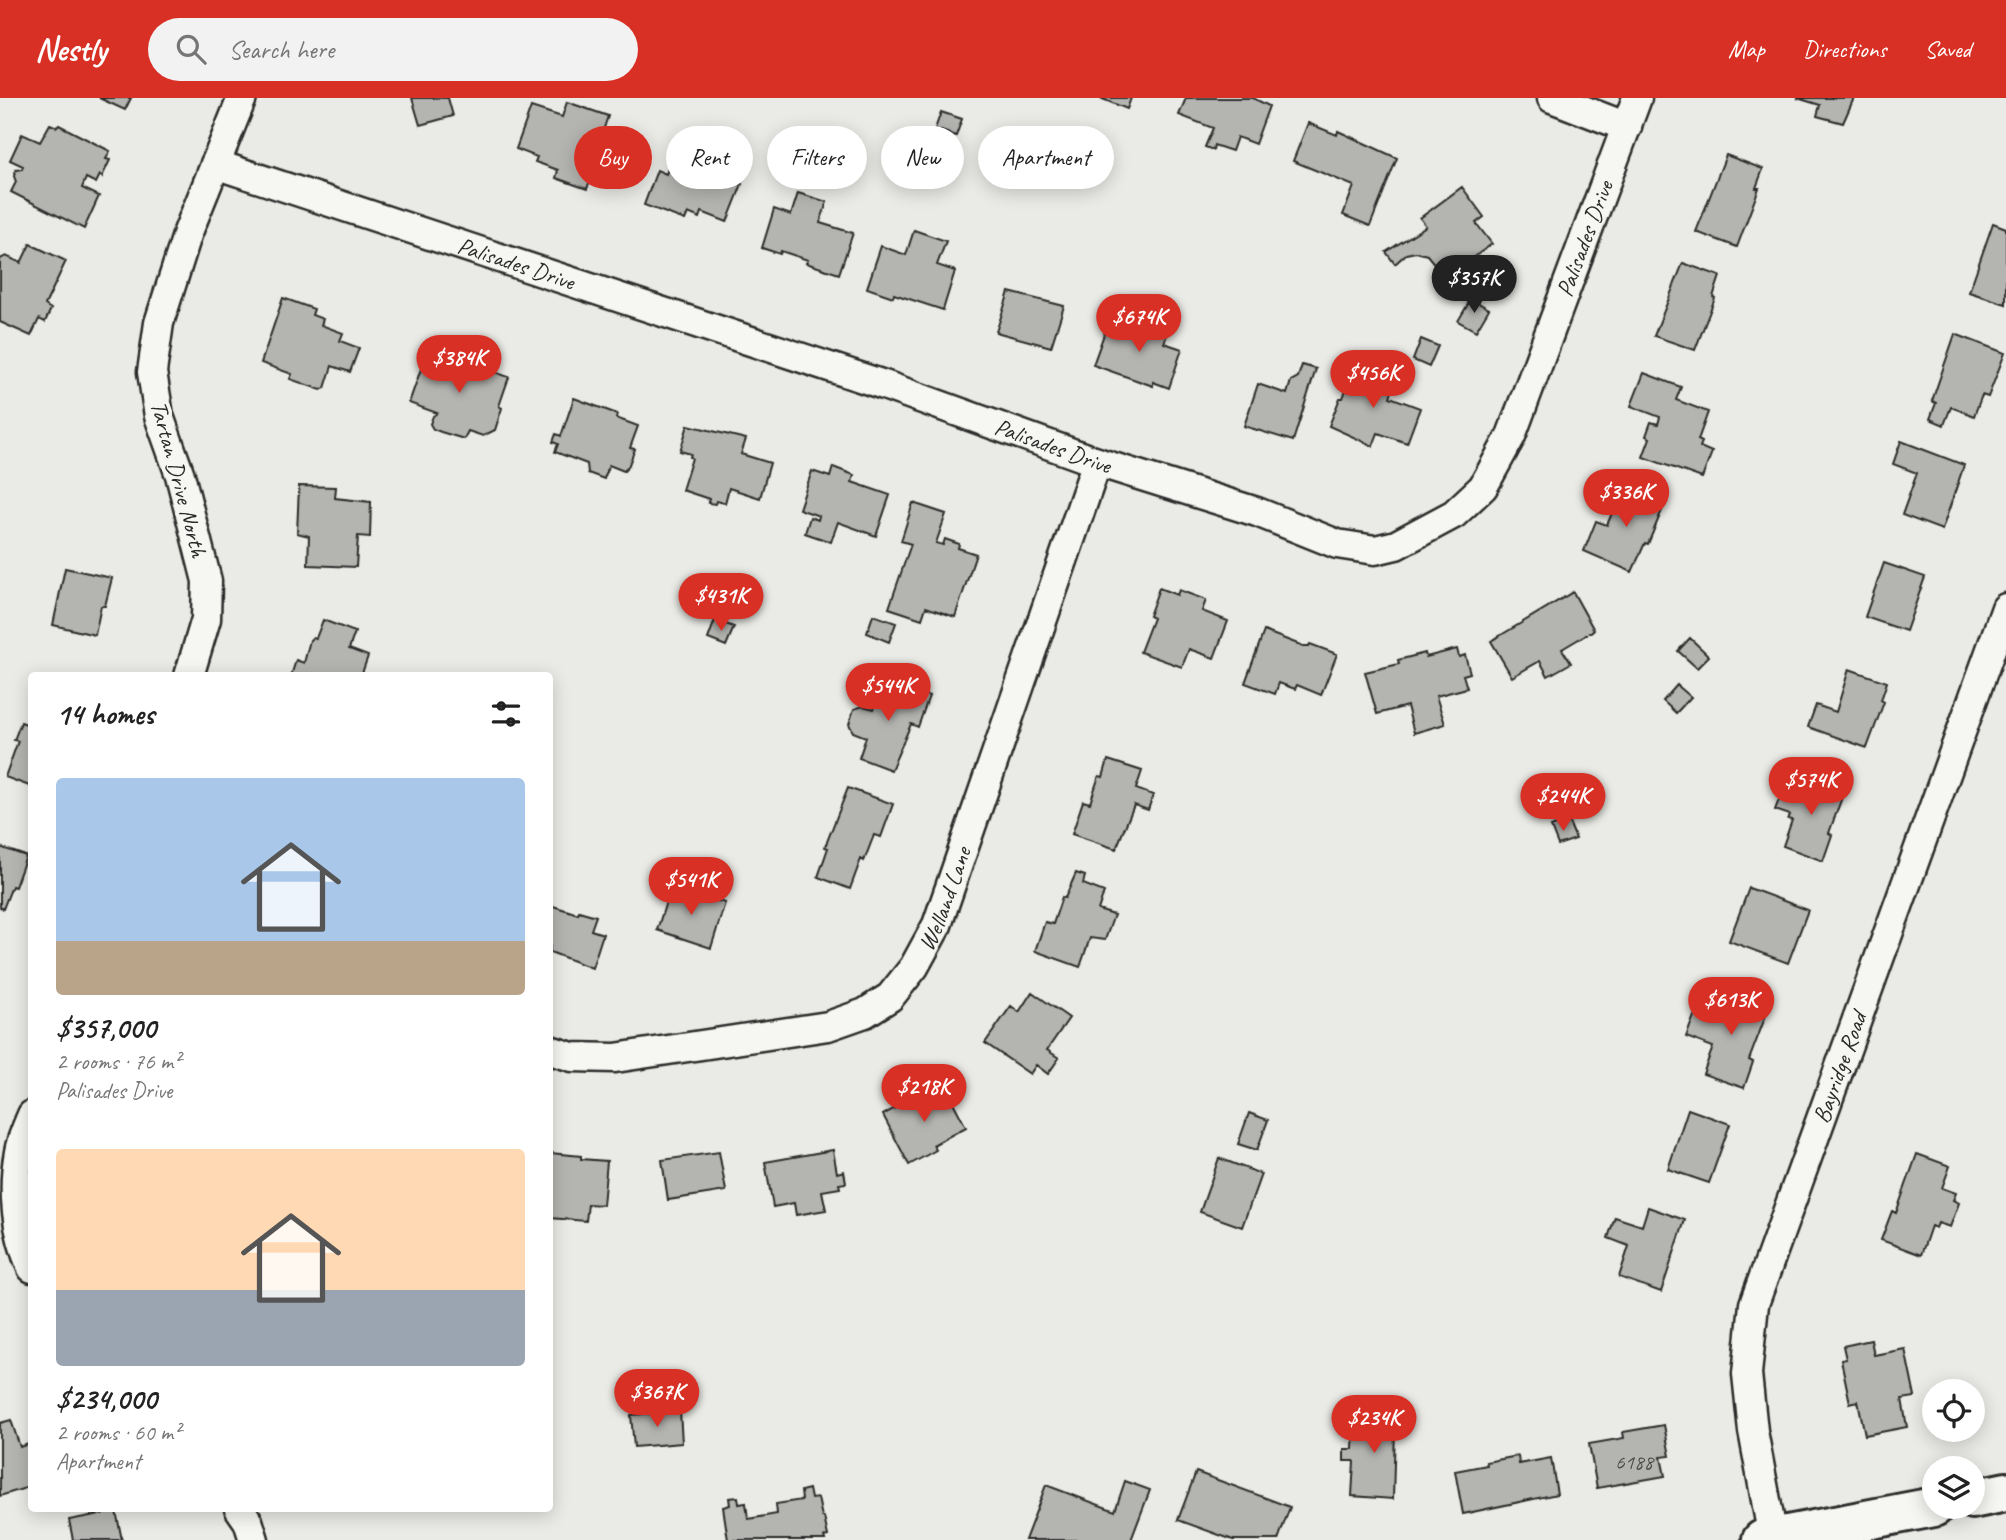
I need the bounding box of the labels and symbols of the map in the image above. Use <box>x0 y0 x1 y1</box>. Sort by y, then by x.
street label: Palisades Drive <box>1549 175 1621 301</box>
street label: Palisades Drive <box>454 230 580 297</box>
pin: $357K <box>1425 256 1523 315</box>
pin: $674K <box>1090 294 1188 354</box>
pin: $384K <box>410 336 508 395</box>
pin: $456K <box>1324 350 1422 410</box>
street label: Tartan Drive North <box>144 398 215 561</box>
street label: Palisades Drive <box>991 411 1117 481</box>
pin: $336K <box>1577 470 1675 529</box>
pin: $431K <box>672 574 770 633</box>
pin: $544K <box>839 664 937 723</box>
pin: $574K <box>1762 758 1860 817</box>
pin: $244K <box>1514 774 1612 833</box>
street label: Welland Lane <box>911 841 978 956</box>
pin: $541K <box>642 858 740 917</box>
pin: $613K <box>1682 978 1780 1037</box>
street label: Bayridge Road <box>1806 1005 1875 1127</box>
pin: $218K <box>875 1065 973 1124</box>
pin: $367K <box>608 1370 706 1429</box>
pin: $234K <box>1325 1396 1423 1455</box>
house number: 6188 <box>1615 1449 1655 1475</box>

